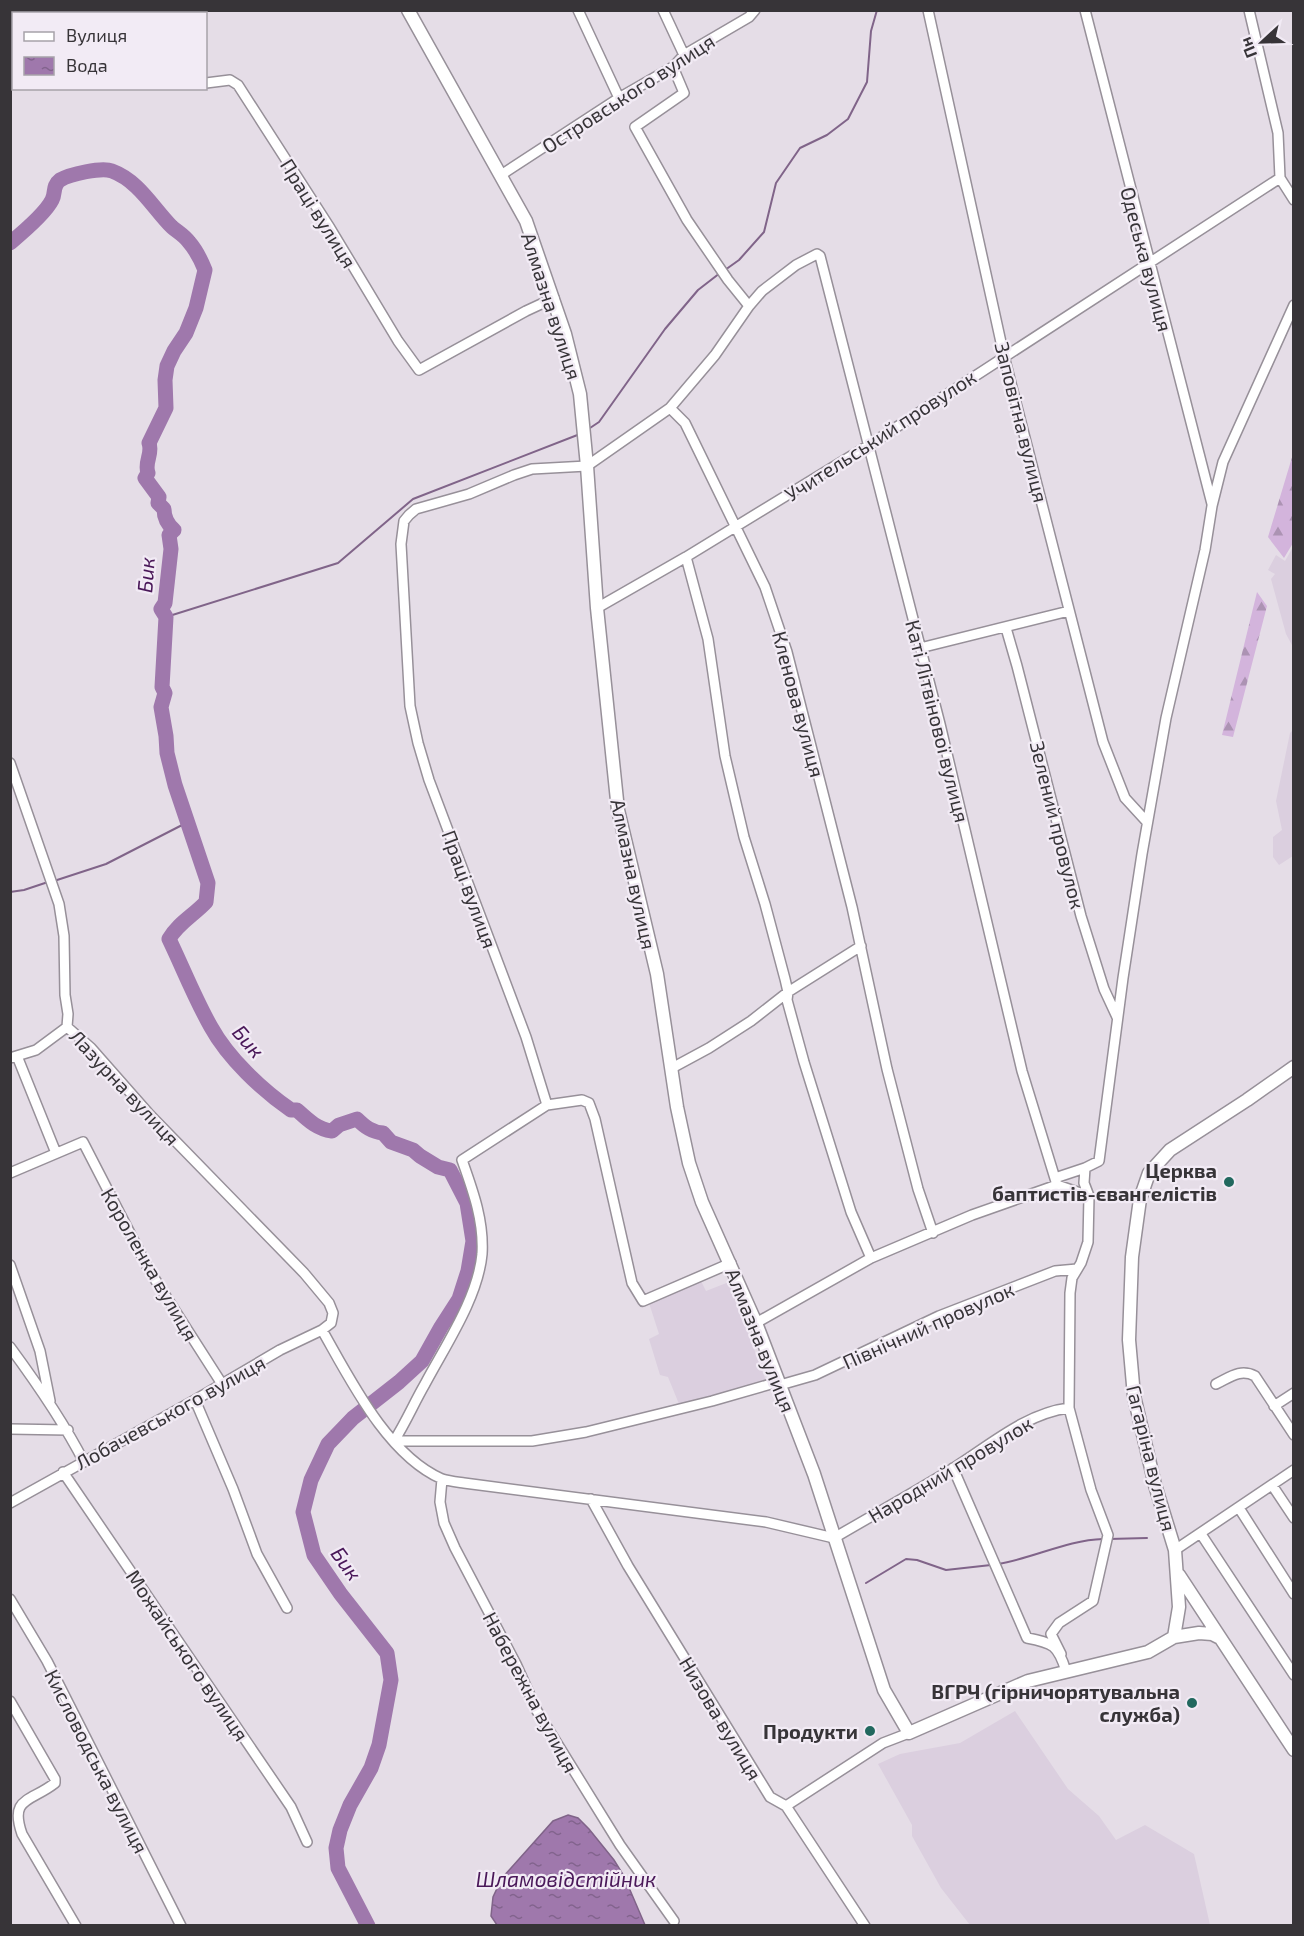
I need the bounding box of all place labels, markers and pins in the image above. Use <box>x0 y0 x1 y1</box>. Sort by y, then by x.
place label: Церква баптистів-євангелістів <box>992 1158 1217 1205</box>
marker: Церква баптистів-євангелістів <box>1222 1175 1236 1189</box>
place label: ВГРЧ (гірничорятувальна служба) <box>931 1679 1180 1726</box>
marker: ВГРЧ (гірничорятувальна служба) <box>1185 1696 1199 1710</box>
place label: Продукти <box>763 1719 858 1743</box>
marker: Продукти <box>863 1724 877 1738</box>

